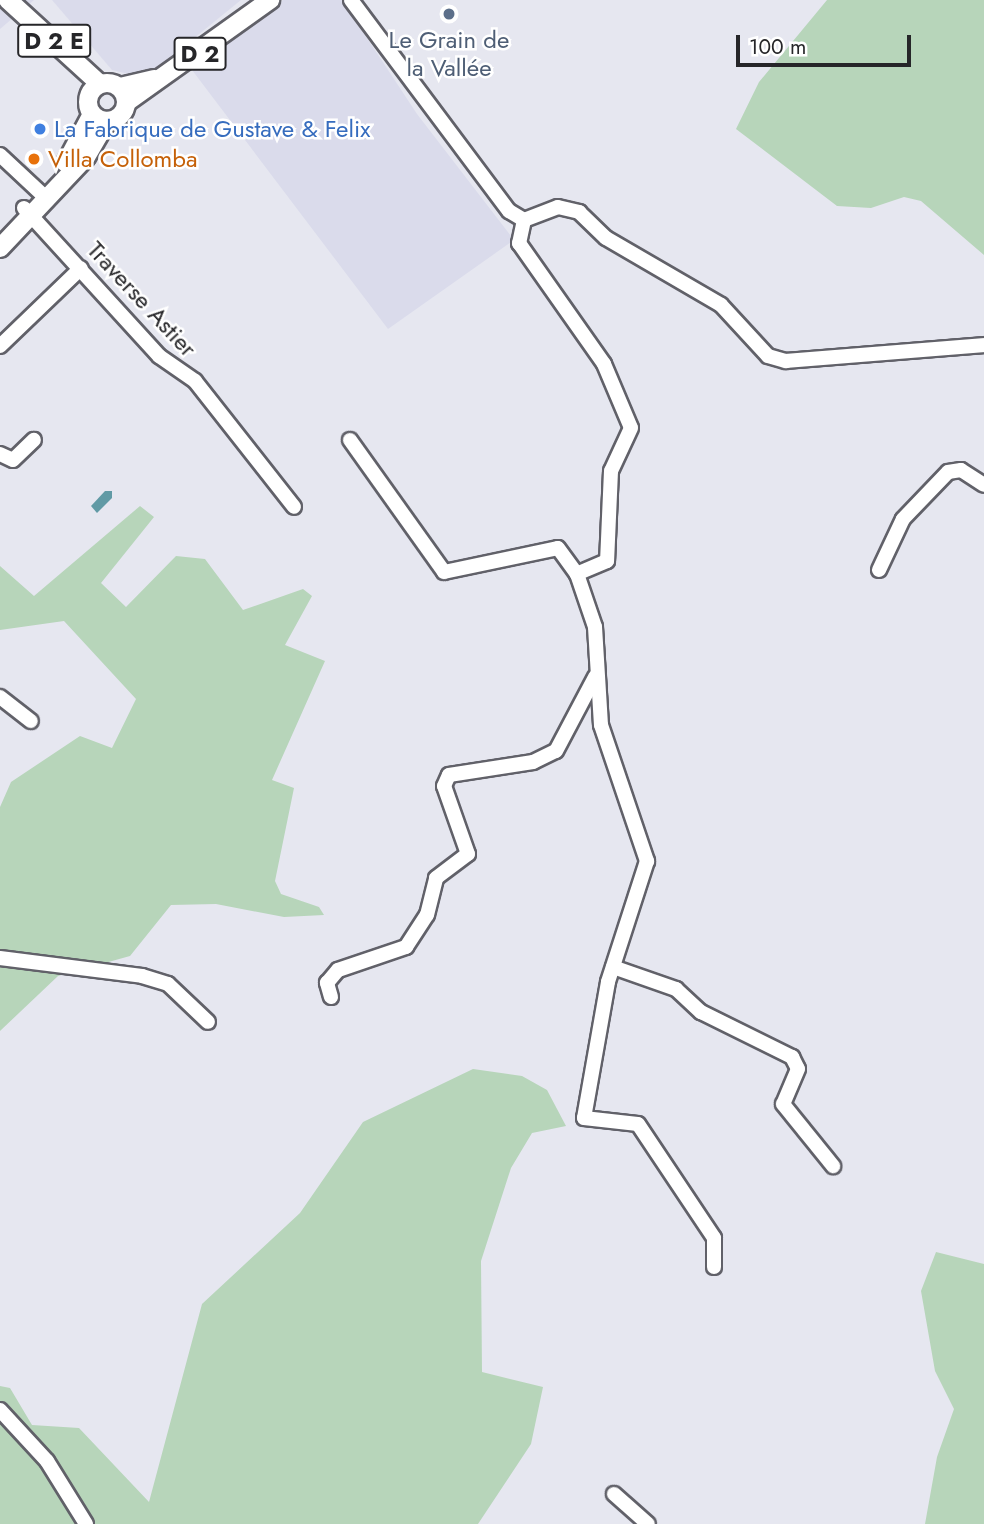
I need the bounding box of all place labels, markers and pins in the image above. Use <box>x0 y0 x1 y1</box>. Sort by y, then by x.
marker: Le Grain de la Vallée <box>441 6 457 22</box>
place label: Le Grain de la Vallée <box>389 26 509 82</box>
place label: La Fabrique de Gustave & Felix <box>54 115 370 143</box>
marker: La Fabrique de Gustave & Felix <box>32 121 48 137</box>
place label: Villa Collomba <box>48 145 197 173</box>
marker: Villa Collomba <box>26 151 42 167</box>

